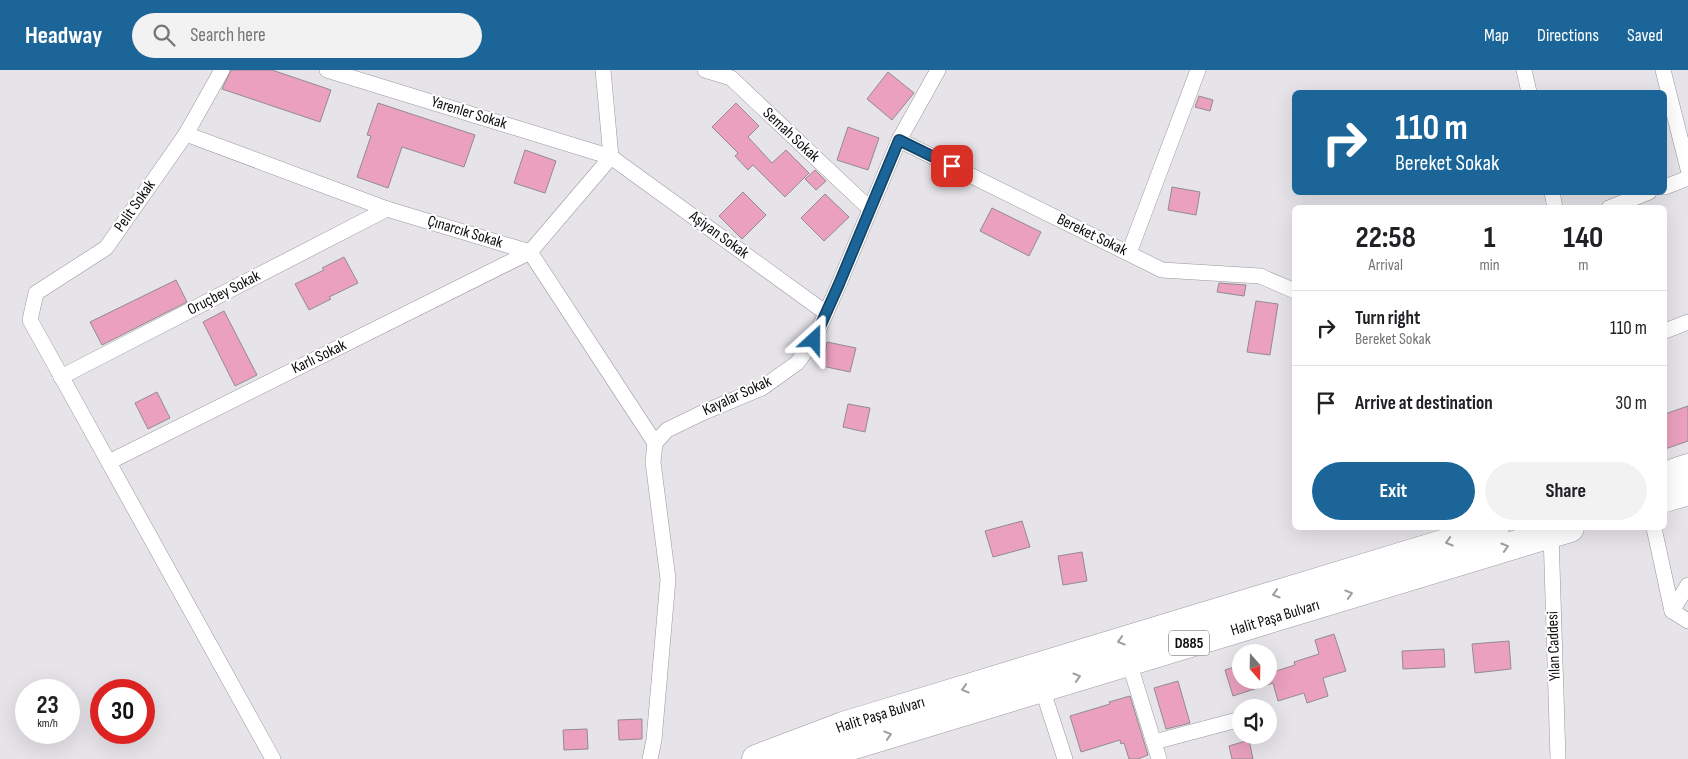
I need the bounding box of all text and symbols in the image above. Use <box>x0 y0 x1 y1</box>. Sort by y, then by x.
search box <box>132 13 482 58</box>
text: Headway <box>25 21 102 50</box>
icon: search <box>150 21 178 49</box>
text: Search here <box>190 24 266 47</box>
text: Map <box>1484 25 1509 46</box>
text: Directions <box>1537 25 1599 46</box>
text: Saved <box>1627 25 1663 46</box>
street label: Yarenler Sokak <box>429 92 509 134</box>
street label: Semah Sokak <box>759 104 823 166</box>
text: 110 m <box>1395 107 1468 150</box>
icon: right <box>1312 110 1377 175</box>
pin <box>931 145 973 187</box>
text: Bereket Sokak <box>1395 150 1499 177</box>
icon: arrive <box>938 152 966 180</box>
street label: Pelit Sokak <box>110 176 160 236</box>
street label: Aşiyan Sokak <box>685 206 752 263</box>
street label: Bereket Sokak <box>1054 210 1130 260</box>
street label: Çınarcık Sokak <box>425 212 505 252</box>
text: 22:58 <box>1356 220 1416 256</box>
text: 1 <box>1484 220 1495 256</box>
text: 140 <box>1563 220 1603 256</box>
text: Arrival <box>1369 256 1403 275</box>
text: min <box>1479 256 1500 275</box>
text: m <box>1578 256 1588 275</box>
street label: Oruçbey Sokak <box>184 267 264 319</box>
text: Turn right <box>1355 307 1420 330</box>
position arrow <box>787 313 839 365</box>
icon: right <box>1312 314 1340 342</box>
text: 110 m <box>1610 317 1647 340</box>
text: Bereket Sokak <box>1355 330 1431 349</box>
street label: Karlı Sokak <box>289 336 349 378</box>
street label: Kayalar Sokak <box>700 372 774 420</box>
icon: arrive <box>1312 389 1340 417</box>
text: Arrive at destination <box>1355 392 1493 415</box>
text: 30 m <box>1615 392 1647 415</box>
button: Exit <box>1312 462 1475 520</box>
button: Share <box>1485 462 1647 520</box>
one-way arrow <box>1445 536 1453 546</box>
one-way arrow <box>1500 543 1508 553</box>
one-way arrow <box>1273 589 1281 599</box>
one-way arrow <box>1345 590 1353 600</box>
street label: Halit Paşa Bulvarı <box>1228 595 1322 640</box>
street label: Yılan Caddesi <box>1543 611 1565 681</box>
road number: D885 <box>1169 630 1209 656</box>
one-way arrow <box>1117 636 1126 646</box>
north arrow <box>1232 644 1278 689</box>
map controls <box>1232 644 1277 744</box>
one-way arrow <box>1072 673 1080 683</box>
speed limit sign: 30 <box>90 679 155 744</box>
one-way arrow <box>962 683 970 693</box>
text: 23 <box>36 690 59 721</box>
street label: Halit Paşa Bulvarı <box>833 692 927 737</box>
button: sound <box>1232 699 1277 744</box>
text: km/h <box>37 716 58 731</box>
one-way arrow <box>883 730 891 740</box>

